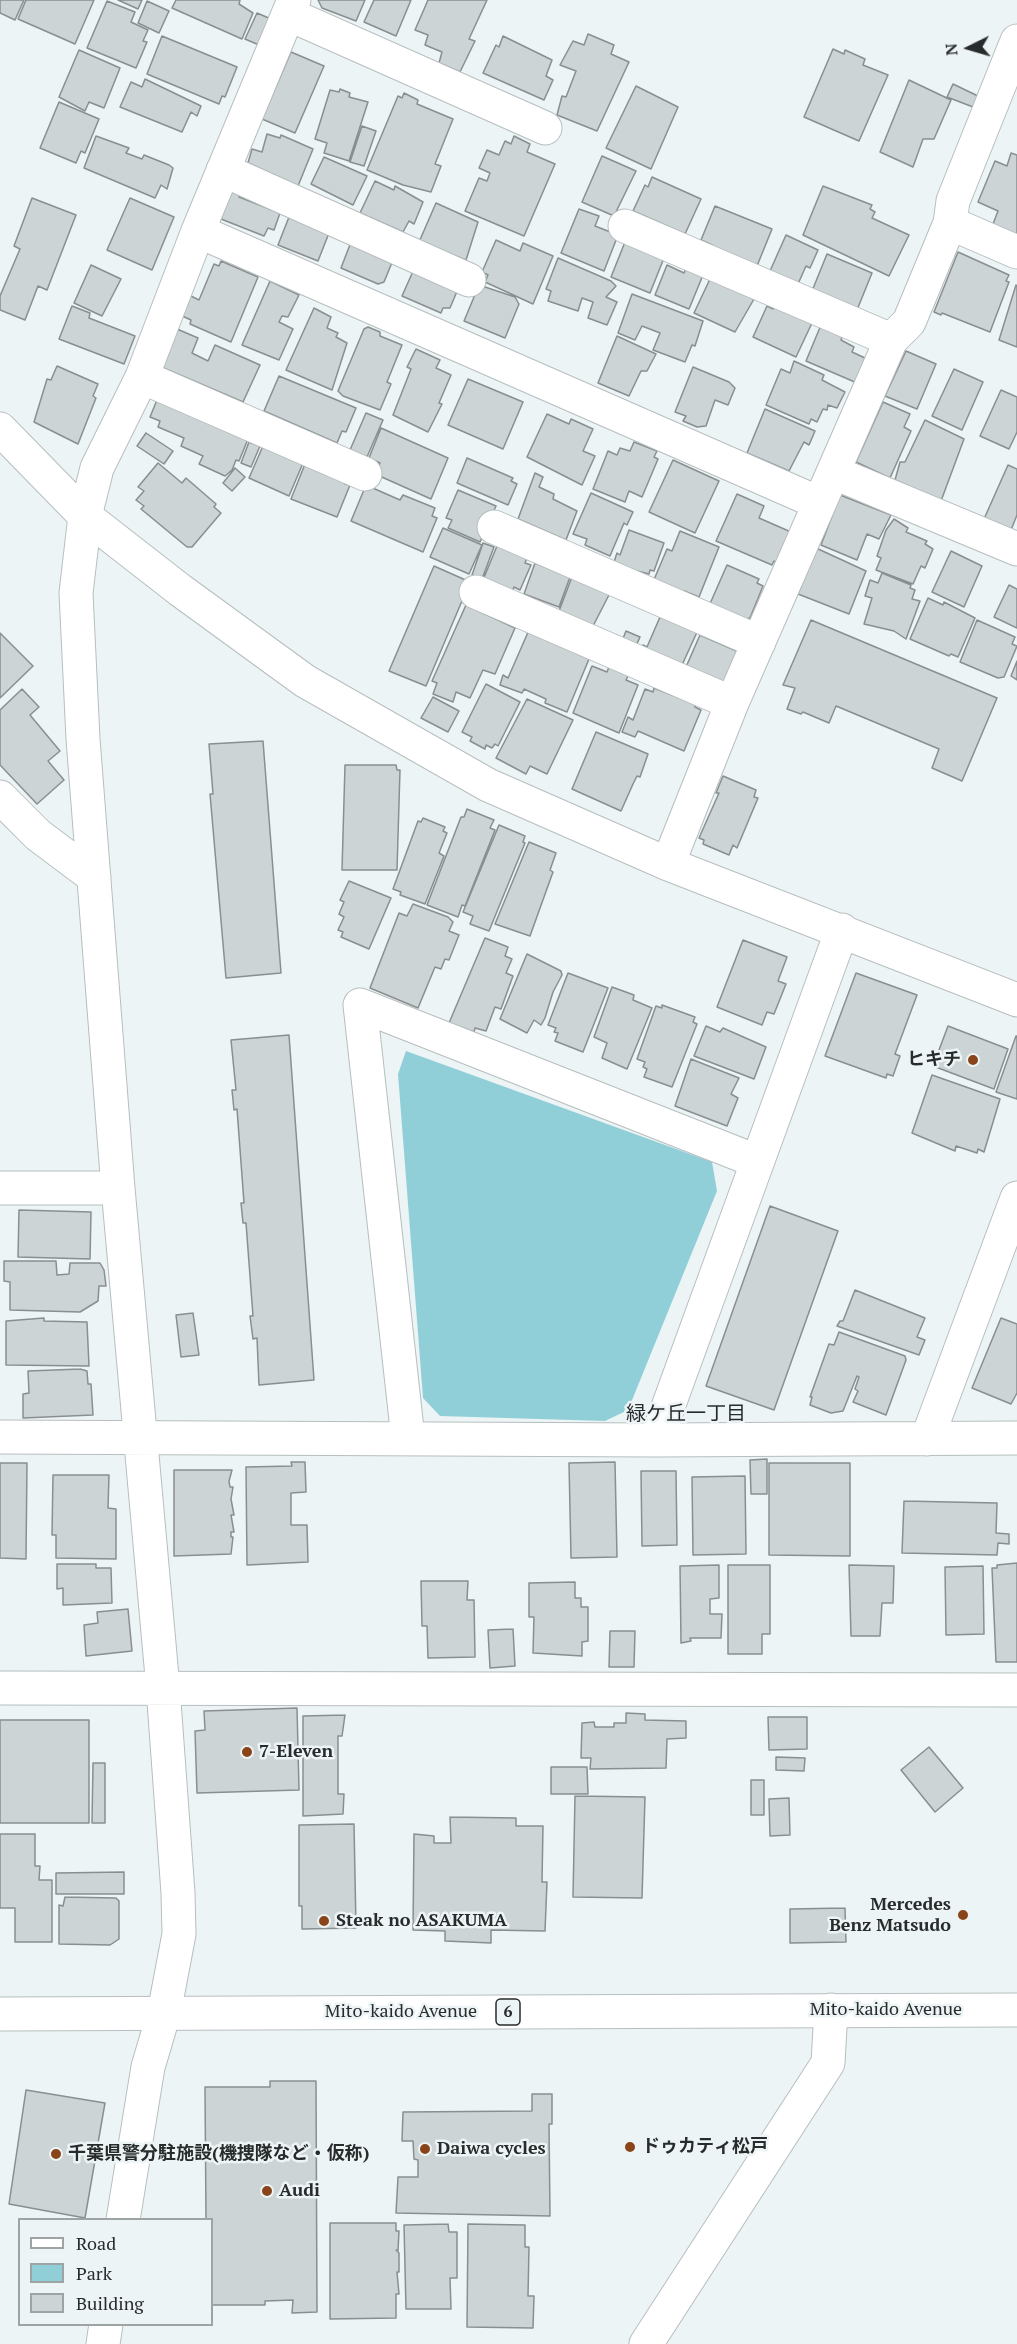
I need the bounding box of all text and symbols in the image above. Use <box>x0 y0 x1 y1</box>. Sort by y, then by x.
north arrow <box>939 18 999 78</box>
text: N <box>940 43 963 57</box>
place label: ヒキチ <box>907 1049 961 1071</box>
marker: ヒキチ <box>966 1053 980 1067</box>
district label: 緑ケ丘一丁目 <box>626 1402 746 1426</box>
place label: 7-Eleven <box>259 1741 333 1763</box>
marker: 7-Eleven <box>240 1745 254 1759</box>
place label: Mercedes Benz Matsudo <box>829 1894 951 1936</box>
marker: Mercedes Benz Matsudo <box>956 1908 970 1922</box>
place label: Steak no ASAKUMA <box>336 1910 507 1932</box>
marker: Steak no ASAKUMA <box>317 1914 331 1928</box>
road number: 6 <box>496 1999 520 2025</box>
street label: Mito-kaido Avenue <box>810 1999 962 2021</box>
street label: Mito-kaido Avenue <box>325 2001 477 2023</box>
place label: ドゥカティ松戸 <box>642 2136 768 2158</box>
place label: Daiwa cycles <box>437 2138 546 2160</box>
marker: ドゥカティ松戸 <box>623 2140 637 2154</box>
marker: Daiwa cycles <box>418 2142 432 2156</box>
place label: 千葉県警分駐施設(機捜隊など・仮称) <box>68 2143 369 2165</box>
marker: 千葉県警分駐施設(機捜隊など・仮称) <box>49 2147 63 2161</box>
place label: Audi <box>279 2180 320 2202</box>
marker: Audi <box>260 2184 274 2198</box>
legend <box>18 2218 213 2326</box>
text: Road <box>76 2231 116 2255</box>
text: Park <box>76 2261 112 2285</box>
text: Building <box>76 2291 144 2315</box>

